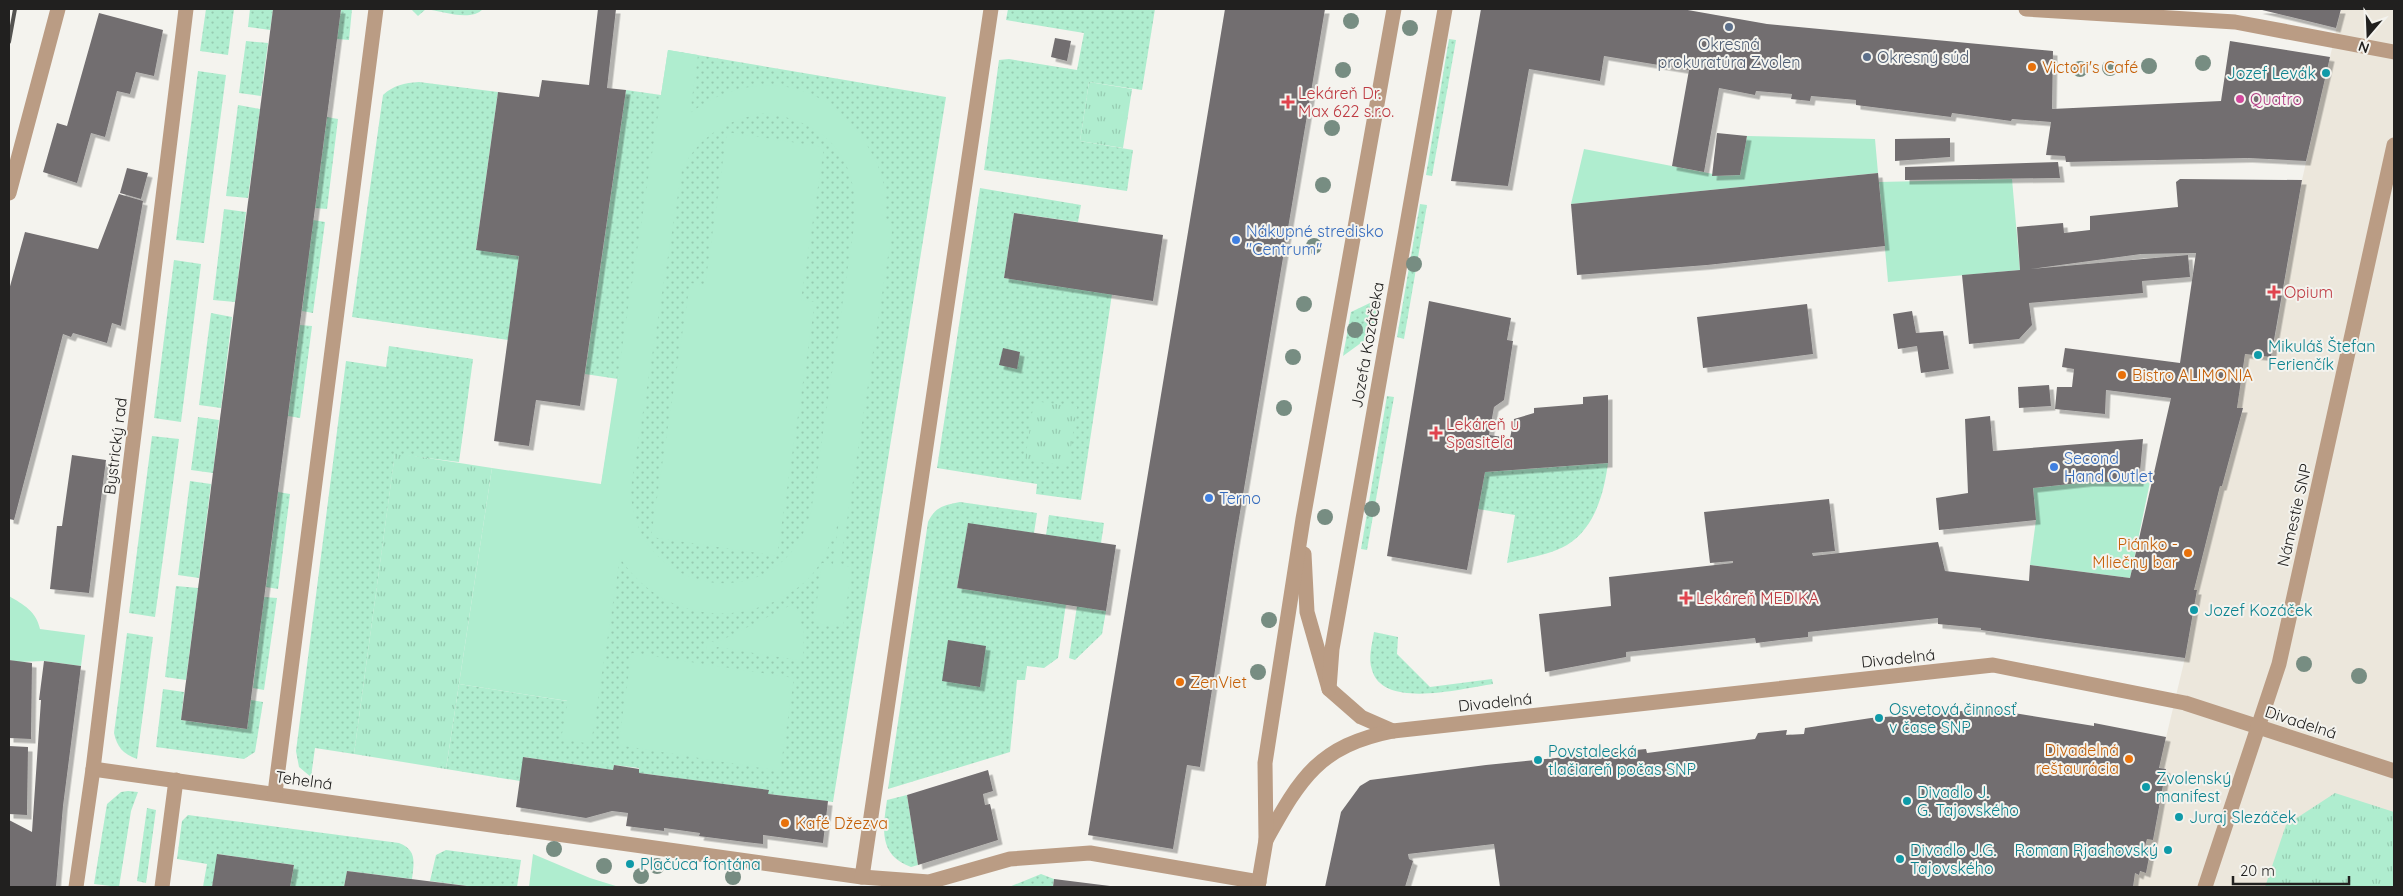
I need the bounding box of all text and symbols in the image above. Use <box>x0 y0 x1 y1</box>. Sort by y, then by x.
north arrow <box>2343 10 2393 60</box>
marker: Okresná prokuratúra Zvolen <box>1723 21 1735 33</box>
place label: Okresná prokuratúra Zvolen <box>1657 34 1801 72</box>
text: N <box>2356 37 2372 57</box>
place label: Okresný súd <box>1877 47 1969 67</box>
marker: Okresný súd <box>1861 51 1873 63</box>
place label: Victori's Café <box>2042 57 2138 77</box>
marker: Victori's Café <box>2026 61 2038 73</box>
place label: Jozef Levák <box>2227 63 2316 83</box>
marker: Jozef Levák <box>2320 67 2332 79</box>
place label: Lekáreň Dr. Max 622 s.r.o. <box>1298 83 1394 121</box>
place label: Quatro <box>2250 89 2302 109</box>
marker: Quatro <box>2234 93 2246 105</box>
marker: Lekáreň Dr. Max 622 s.r.o. <box>1282 96 1294 108</box>
place label: Nákupné stredisko "Centrum" <box>1246 221 1384 259</box>
marker: Nákupné stredisko "Centrum" <box>1230 234 1242 246</box>
street label: Jozefa Kozáčeka <box>1346 280 1388 410</box>
place label: Opium <box>2284 282 2333 302</box>
marker: Opium <box>2268 286 2280 298</box>
place label: Mikuláš Štefan Ferienčík <box>2268 336 2376 374</box>
marker: Mikuláš Štefan Ferienčík <box>2252 349 2264 361</box>
place label: Bistro ALIMONIA <box>2132 365 2253 385</box>
marker: Bistro ALIMONIA <box>2116 369 2128 381</box>
street label: Bystrický rad <box>99 396 131 496</box>
place label: Lekáreň u Spasiteľa <box>1446 414 1519 452</box>
marker: Lekáreň u Spasiteľa <box>1430 427 1442 439</box>
place label: Second Hand Outlet <box>2064 448 2153 486</box>
marker: Second Hand Outlet <box>2048 461 2060 473</box>
street label: Námestie SNP <box>2272 462 2316 568</box>
place label: Terno <box>1219 488 1261 508</box>
marker: Terno <box>1203 492 1215 504</box>
place label: Piánko - Mliečny bar <box>2092 534 2178 572</box>
marker: Piánko - Mliečny bar <box>2182 547 2194 559</box>
place label: Lekáreň MEDIKA <box>1696 588 1819 608</box>
marker: Lekáreň MEDIKA <box>1680 592 1692 604</box>
place label: Jozef Kozáček <box>2204 600 2313 620</box>
marker: Jozef Kozáček <box>2188 604 2200 616</box>
street label: Divadelná <box>1860 644 1936 672</box>
place label: ZenViet <box>1190 672 1247 692</box>
marker: ZenViet <box>1174 676 1186 688</box>
street label: Divadelná <box>1457 688 1533 716</box>
place label: Osvetová činnosť v čase SNP <box>1889 699 2017 737</box>
street label: Divadelná <box>2263 701 2339 743</box>
marker: Osvetová činnosť v čase SNP <box>1873 712 1885 724</box>
place label: Divadelná reštaurácia <box>2036 740 2119 778</box>
place label: Povstalecká tlačiareň počas SNP <box>1548 741 1696 779</box>
marker: Divadelná reštaurácia <box>2123 753 2135 765</box>
marker: Povstalecká tlačiareň počas SNP <box>1532 754 1544 766</box>
street label: Tehelná <box>274 766 334 794</box>
place label: Zvolenský manifest <box>2156 768 2231 806</box>
marker: Zvolenský manifest <box>2140 781 2152 793</box>
place label: Divadlo J. G. Tajovského <box>1917 782 2019 820</box>
marker: Divadlo J. G. Tajovského <box>1901 795 1913 807</box>
place label: Juraj Slezáček <box>2189 807 2296 827</box>
marker: Juraj Slezáček <box>2173 811 2185 823</box>
place label: Kafé Džezva <box>795 813 888 833</box>
marker: Kafé Džezva <box>779 817 791 829</box>
place label: Divadlo J.G. Tajovského <box>1910 840 1996 878</box>
place label: Roman Rjachovský <box>2015 840 2158 860</box>
marker: Roman Rjachovský <box>2162 844 2174 856</box>
marker: Divadlo J.G. Tajovského <box>1894 853 1906 865</box>
place label: Plačúca fontána <box>640 854 761 874</box>
scale bar <box>2233 854 2349 886</box>
marker: Plačúca fontána <box>624 858 636 870</box>
text: 20 m <box>2240 861 2275 880</box>

